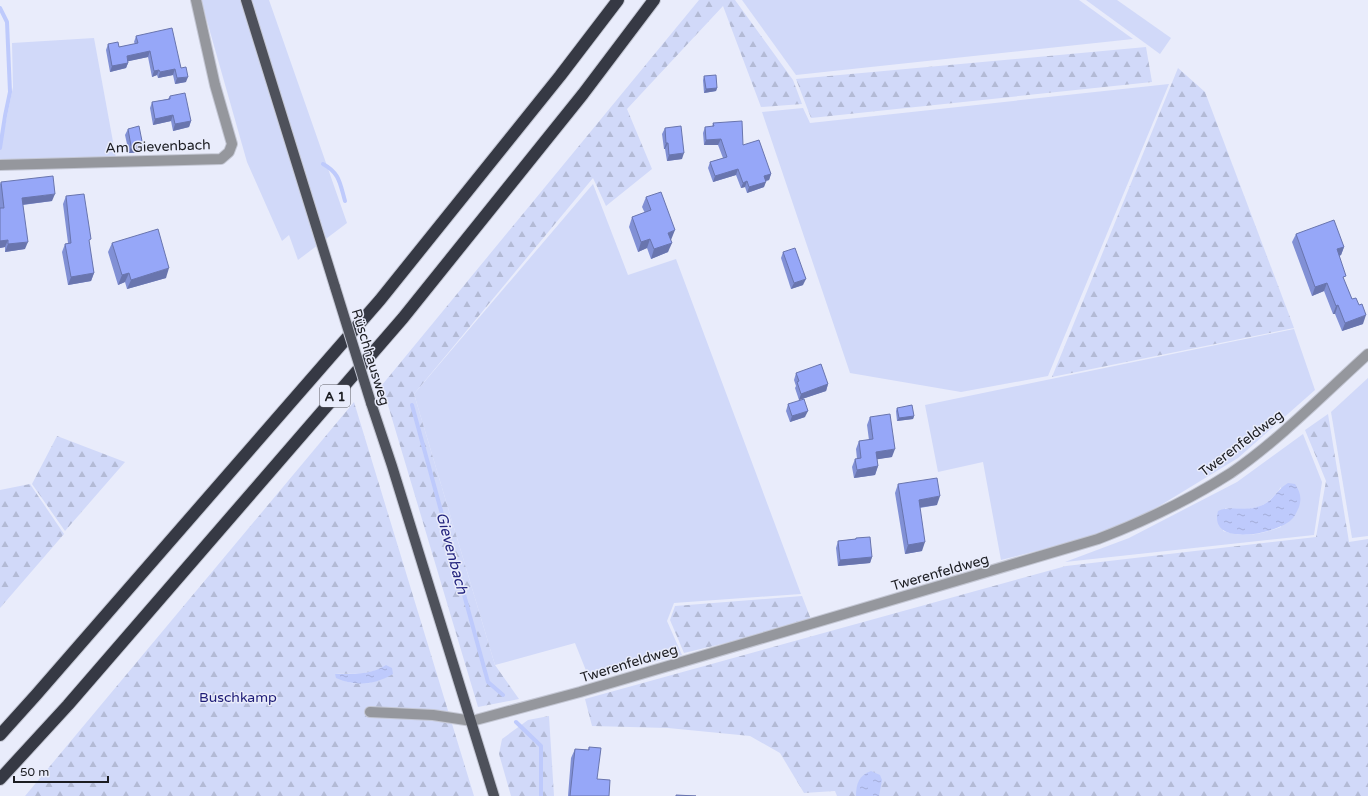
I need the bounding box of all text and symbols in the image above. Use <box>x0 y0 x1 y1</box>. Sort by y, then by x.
street label: Am Gievenbach <box>105 136 211 157</box>
street label: Rüschhausweg <box>348 307 393 408</box>
road number: A 1 <box>320 385 350 407</box>
street label: Twerenfeldweg <box>1196 406 1287 481</box>
water label: Gievenbach <box>432 510 472 597</box>
street label: Twerenfeldweg <box>889 550 991 595</box>
street label: Twerenfeldweg <box>578 641 680 686</box>
park label: Buschkamp <box>199 689 277 706</box>
scale bar <box>14 758 108 784</box>
text: 50 m <box>20 765 49 779</box>

